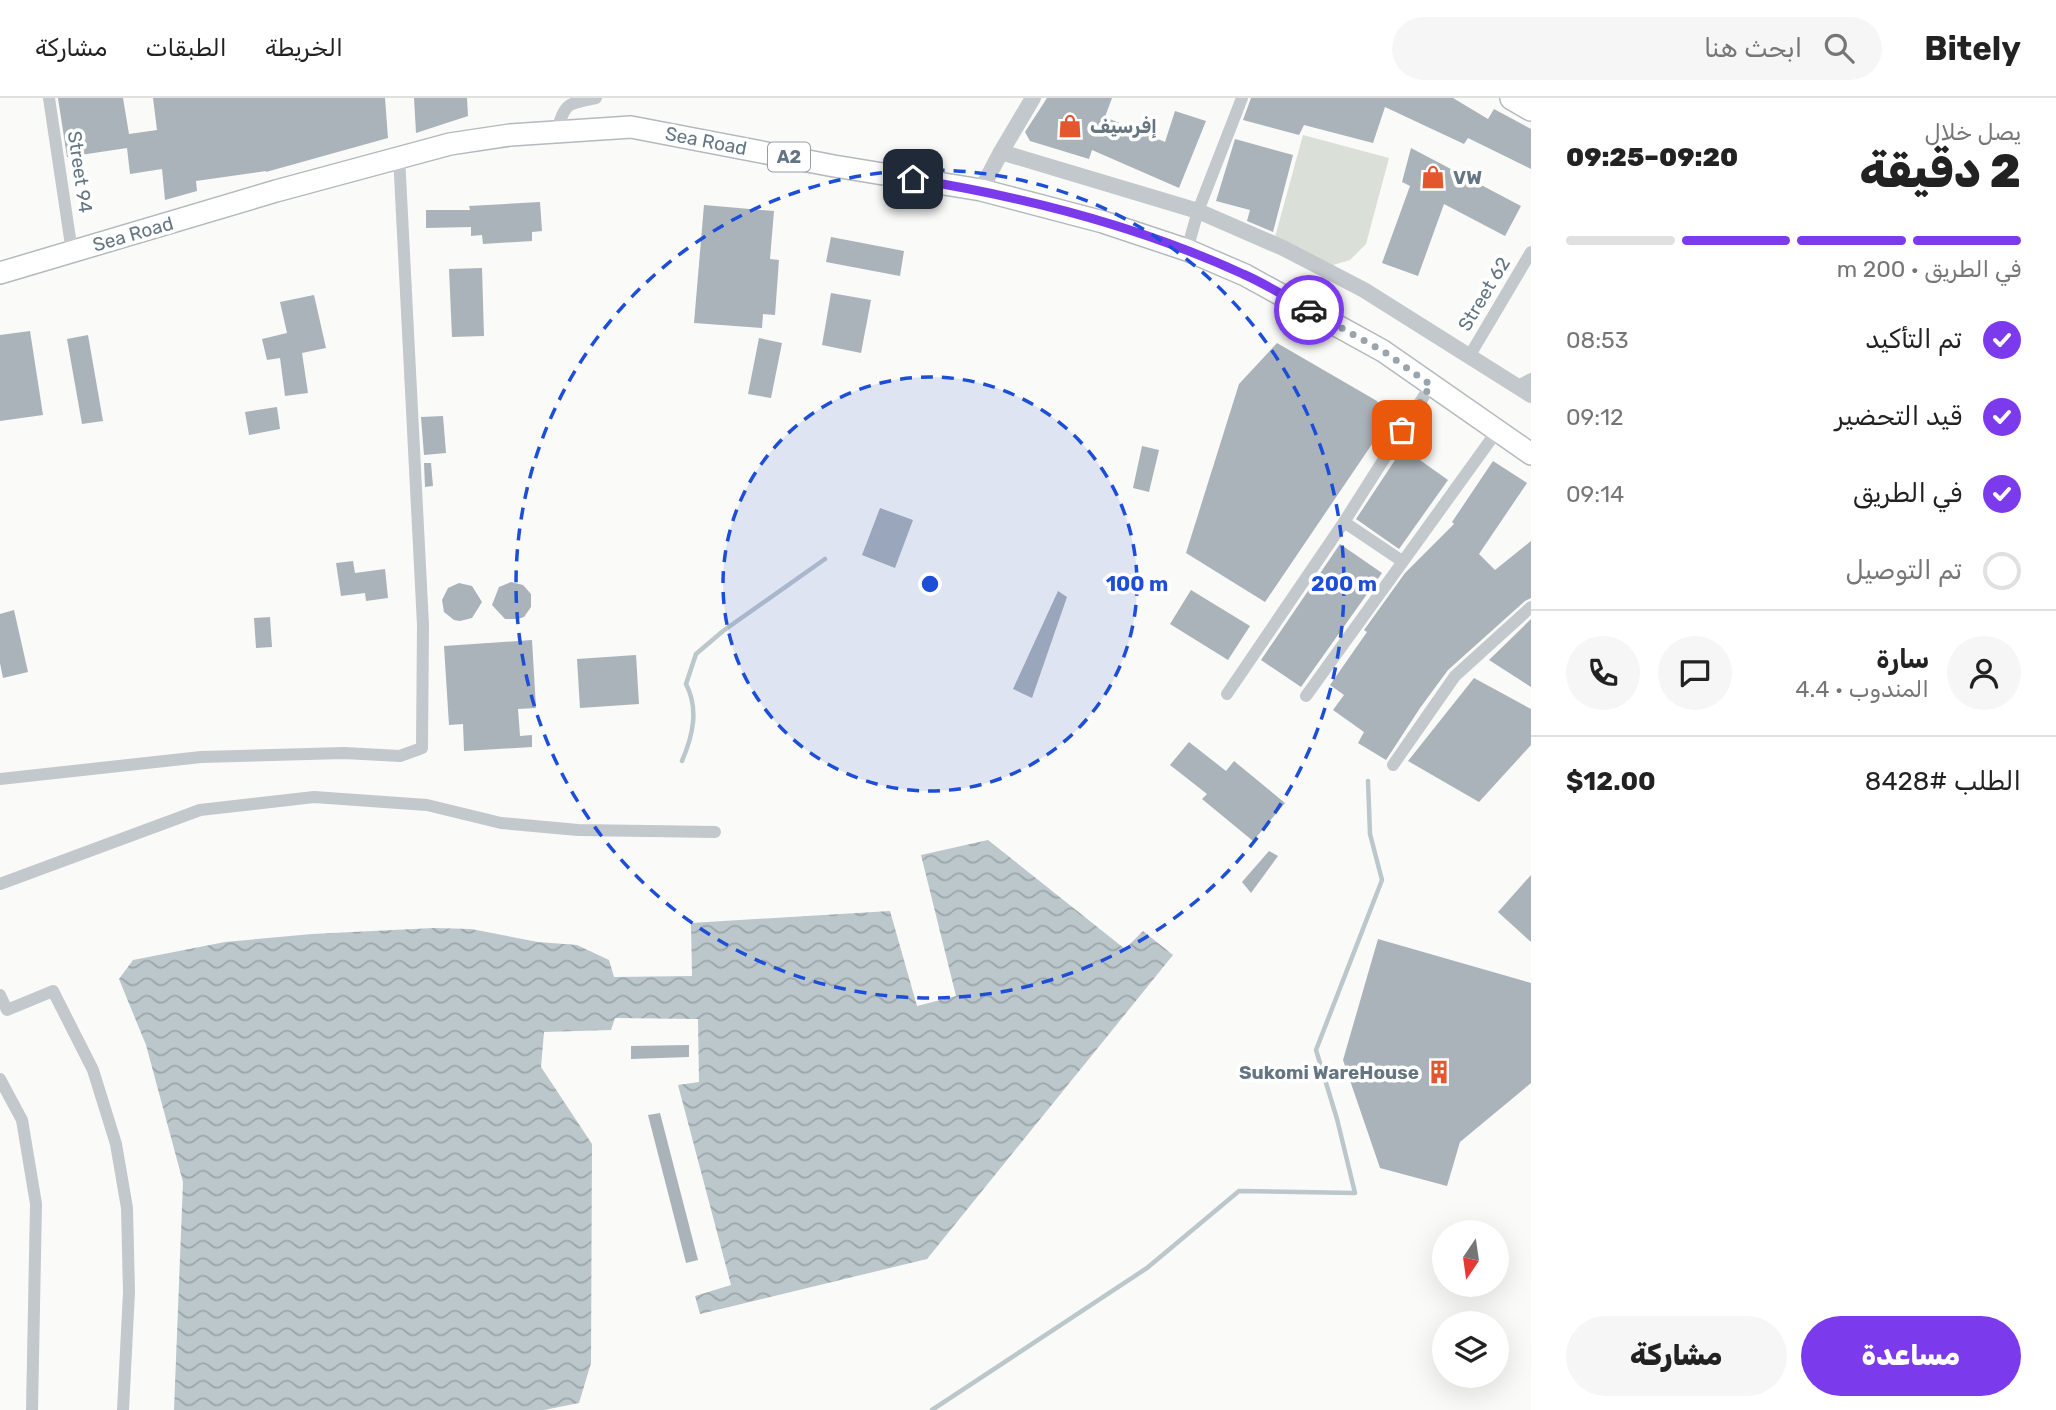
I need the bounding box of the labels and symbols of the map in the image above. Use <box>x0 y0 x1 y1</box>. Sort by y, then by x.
shop icon: إفرسيف <box>1056 112 1084 140</box>
place label: إفرسيف <box>1090 115 1157 139</box>
street label: Sea Road <box>663 122 749 160</box>
street label: Street 94 <box>63 130 97 215</box>
road number: A2 <box>768 142 810 172</box>
pin <box>883 149 943 209</box>
shop icon: VW <box>1419 163 1447 191</box>
place label: VW <box>1453 166 1482 189</box>
street label: Sea Road <box>90 212 176 256</box>
street label: Street 62 <box>1453 253 1515 335</box>
courier <box>1274 275 1344 345</box>
pin <box>1372 400 1432 460</box>
text: 100 m <box>1106 571 1168 596</box>
text: 200 m <box>1311 571 1377 596</box>
centre of rings <box>918 572 942 596</box>
building icon: Sukomi WareHouse <box>1425 1058 1453 1086</box>
place label: Sukomi WareHouse <box>1239 1061 1419 1084</box>
north arrow <box>1432 1220 1508 1297</box>

